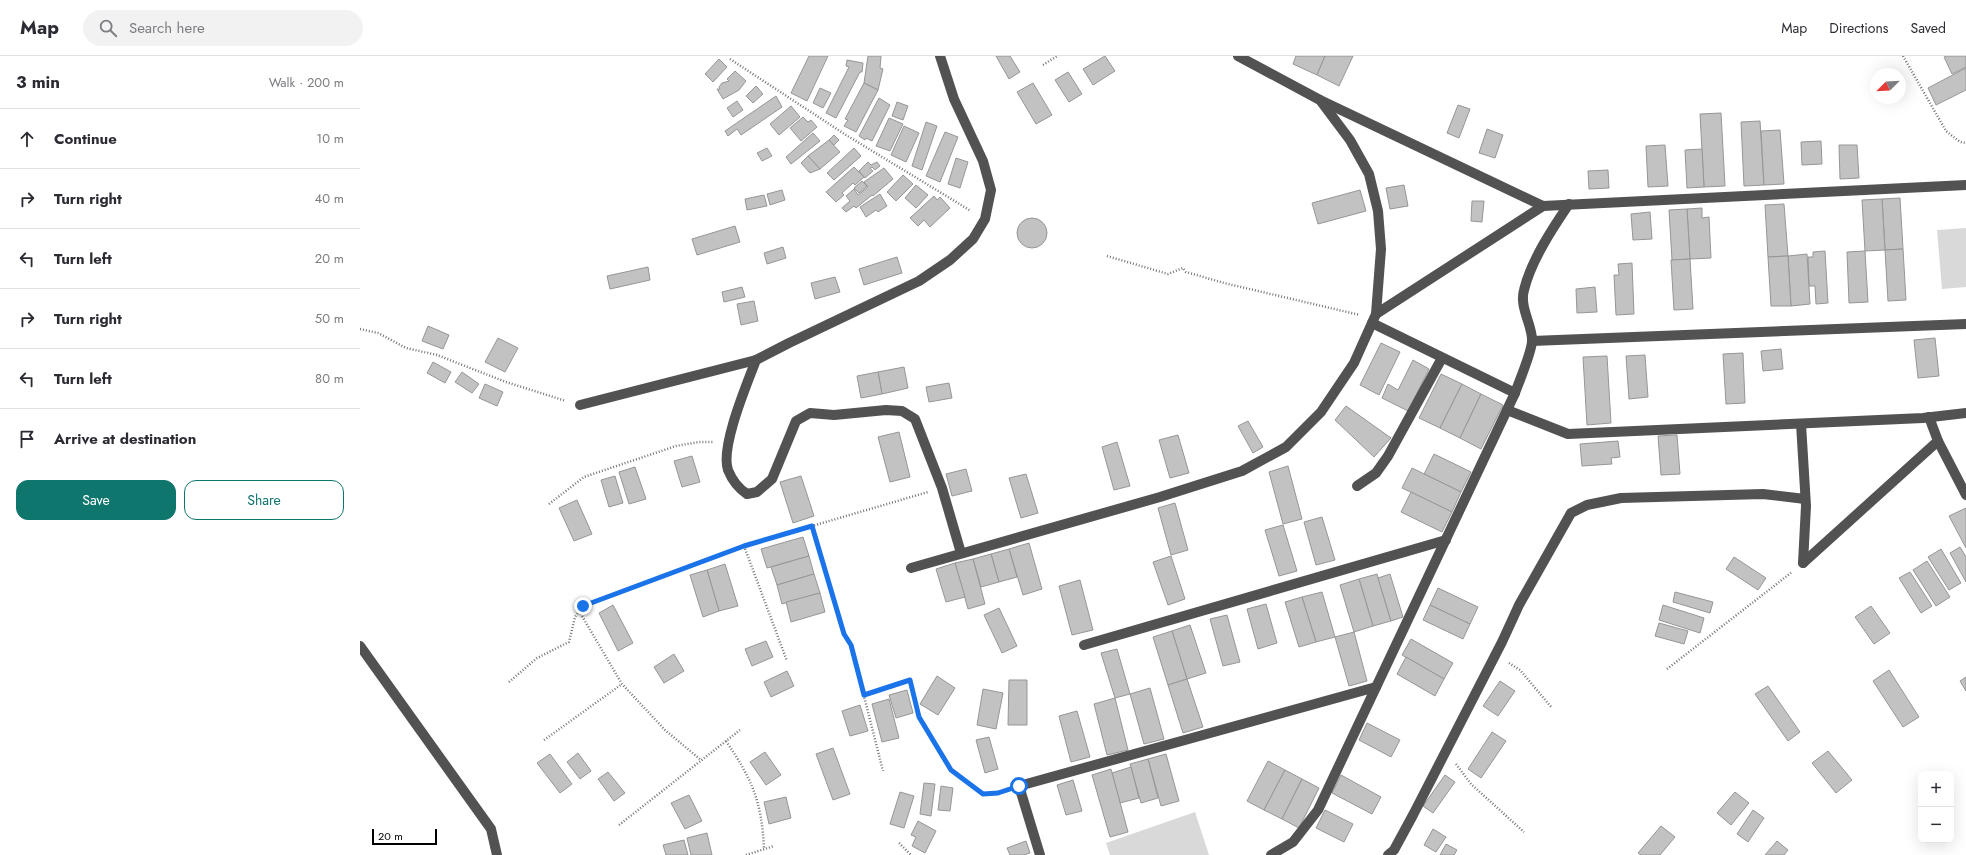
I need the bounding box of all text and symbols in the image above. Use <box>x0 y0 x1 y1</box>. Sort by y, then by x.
search box <box>83 10 363 46</box>
text: Map <box>20 14 59 41</box>
icon: search <box>97 17 119 39</box>
text: Search here <box>129 17 205 39</box>
text: Map <box>1781 18 1807 38</box>
text: Directions <box>1829 18 1889 38</box>
text: Saved <box>1911 18 1946 38</box>
north arrow <box>1870 68 1906 104</box>
text: 3 min <box>16 70 60 94</box>
text: Walk · 200 m <box>269 73 344 92</box>
icon: ahead <box>16 128 38 150</box>
text: Continue <box>54 128 117 150</box>
text: 10 m <box>316 129 344 148</box>
icon: right <box>16 188 38 210</box>
text: Turn right <box>54 188 122 210</box>
text: 40 m <box>315 189 344 208</box>
icon: left <box>16 248 38 270</box>
text: Turn left <box>54 248 112 270</box>
text: 20 m <box>315 249 344 268</box>
icon: right <box>16 308 38 330</box>
text: Turn right <box>54 308 122 330</box>
text: 50 m <box>315 309 344 328</box>
icon: left <box>16 368 38 390</box>
text: Turn left <box>54 368 112 390</box>
text: 80 m <box>315 369 344 388</box>
icon: arrive <box>16 428 38 450</box>
text: Arrive at destination <box>54 428 196 450</box>
button: Save <box>16 480 176 520</box>
button: Share <box>184 480 344 520</box>
route end <box>574 597 592 615</box>
map controls <box>1918 771 1954 843</box>
button: + <box>1918 771 1954 807</box>
route start <box>1010 777 1028 795</box>
button: − <box>1918 807 1954 843</box>
scale bar <box>372 827 437 846</box>
text: 20 m <box>378 828 403 844</box>

